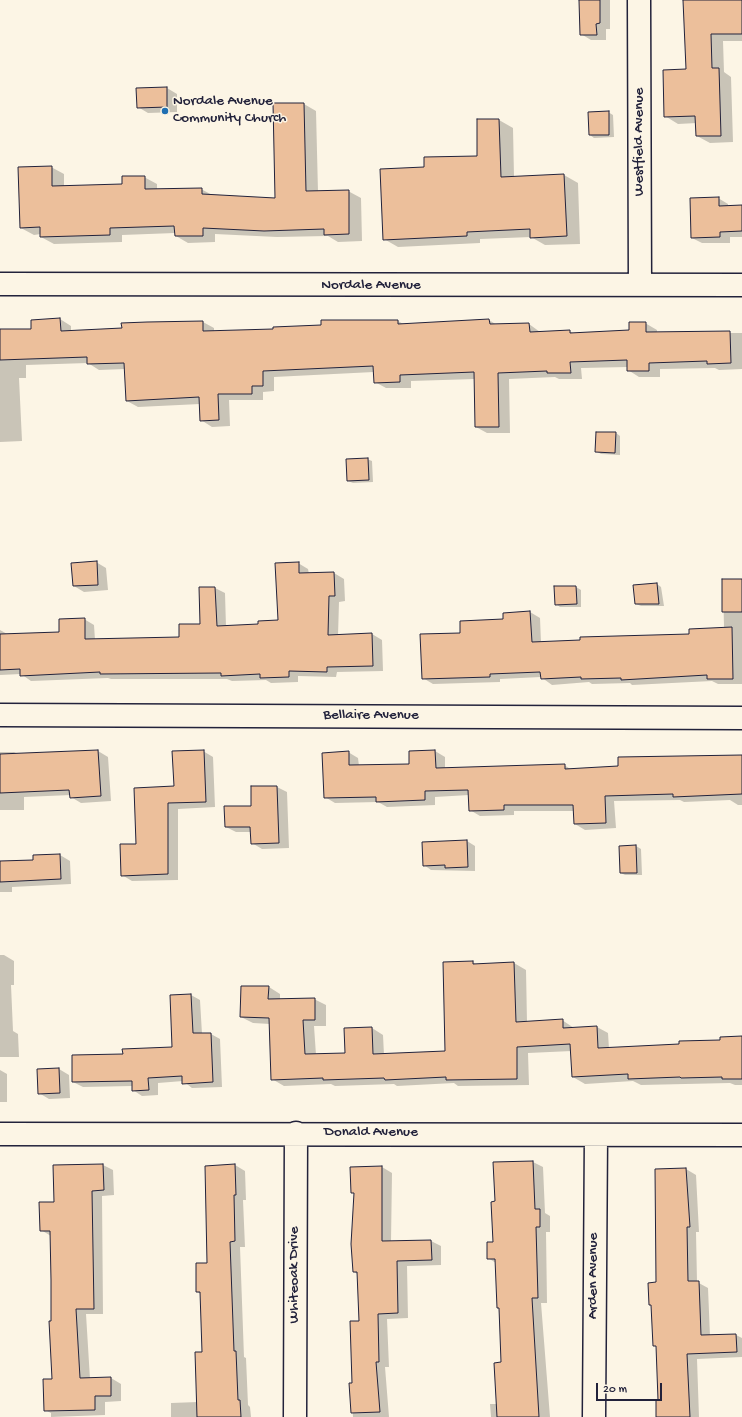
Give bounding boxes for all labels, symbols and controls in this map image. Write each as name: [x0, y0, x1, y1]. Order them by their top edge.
street label: Westfield Avenue: [631, 88, 649, 196]
place label: Nordale Avenue Community Church: [173, 93, 286, 128]
marker: Nordale Avenue Community Church: [160, 106, 170, 116]
street label: Nordale Avenue: [321, 277, 421, 295]
street label: Bellaire Avenue: [323, 707, 419, 725]
street label: Donald Avenue: [324, 1124, 418, 1142]
street label: Whiteoak Drive: [286, 1227, 304, 1323]
street label: Arden Avenue: [585, 1233, 603, 1319]
scale bar: [598, 1375, 664, 1401]
text: 20 m: [603, 1383, 627, 1397]

